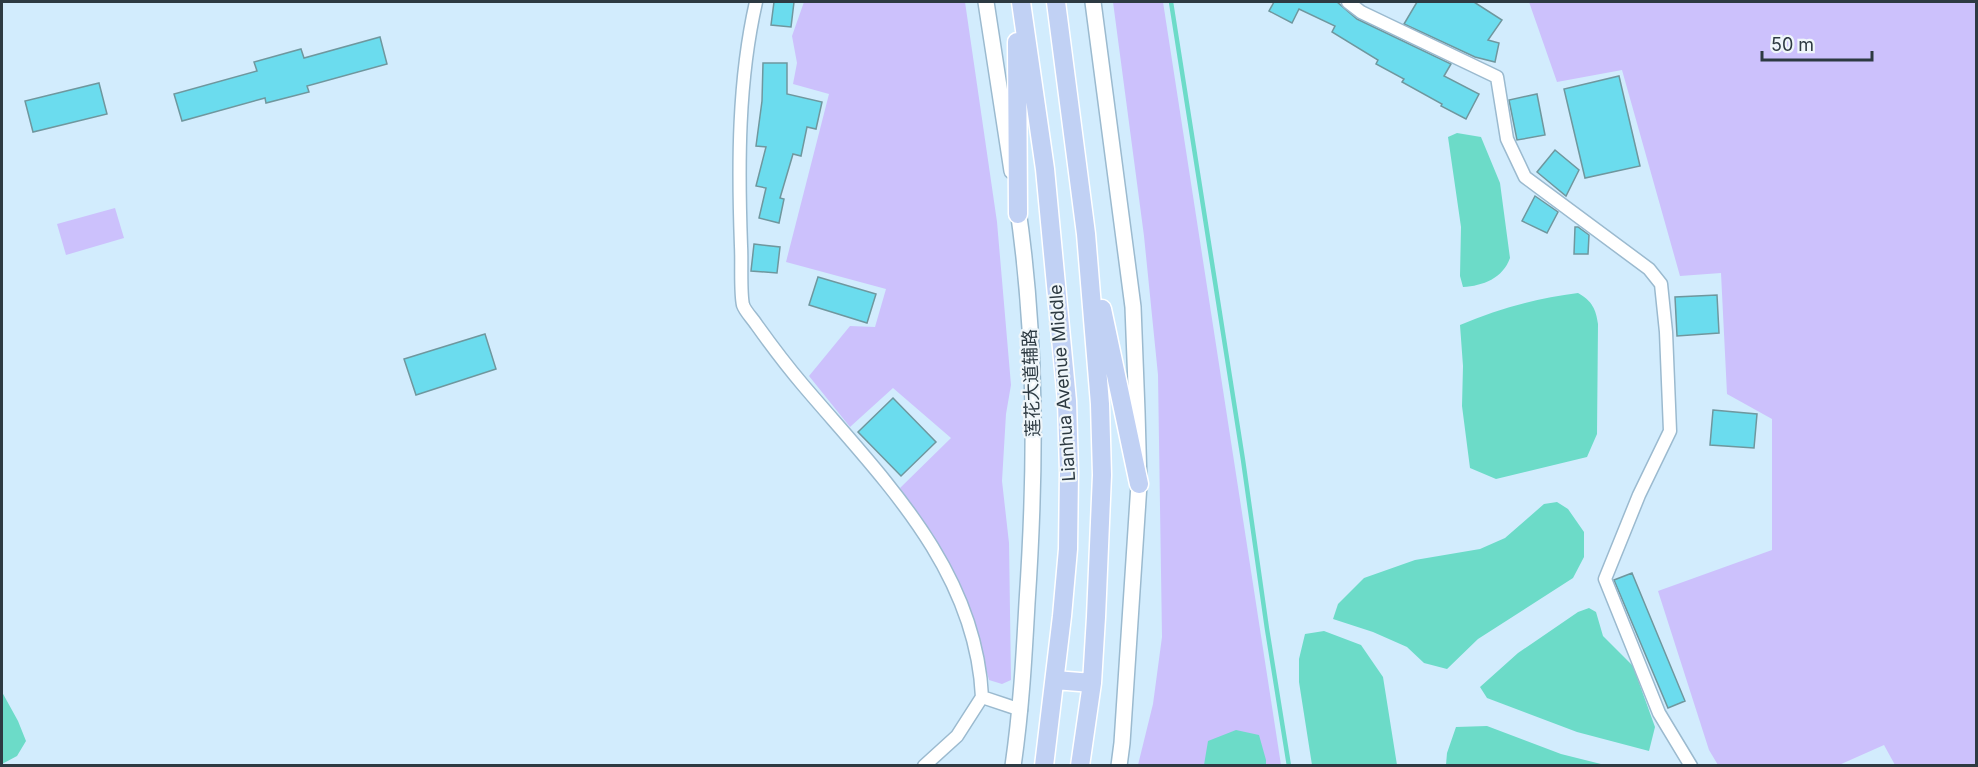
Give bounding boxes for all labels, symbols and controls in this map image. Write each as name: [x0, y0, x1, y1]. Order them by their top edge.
scale bar: [1762, 24, 1872, 62]
text: 50 m: [1771, 34, 1814, 55]
street label: Lianhua Avenue Middle: [1045, 284, 1079, 482]
street label: 莲花大道辅路: [1019, 329, 1043, 437]

